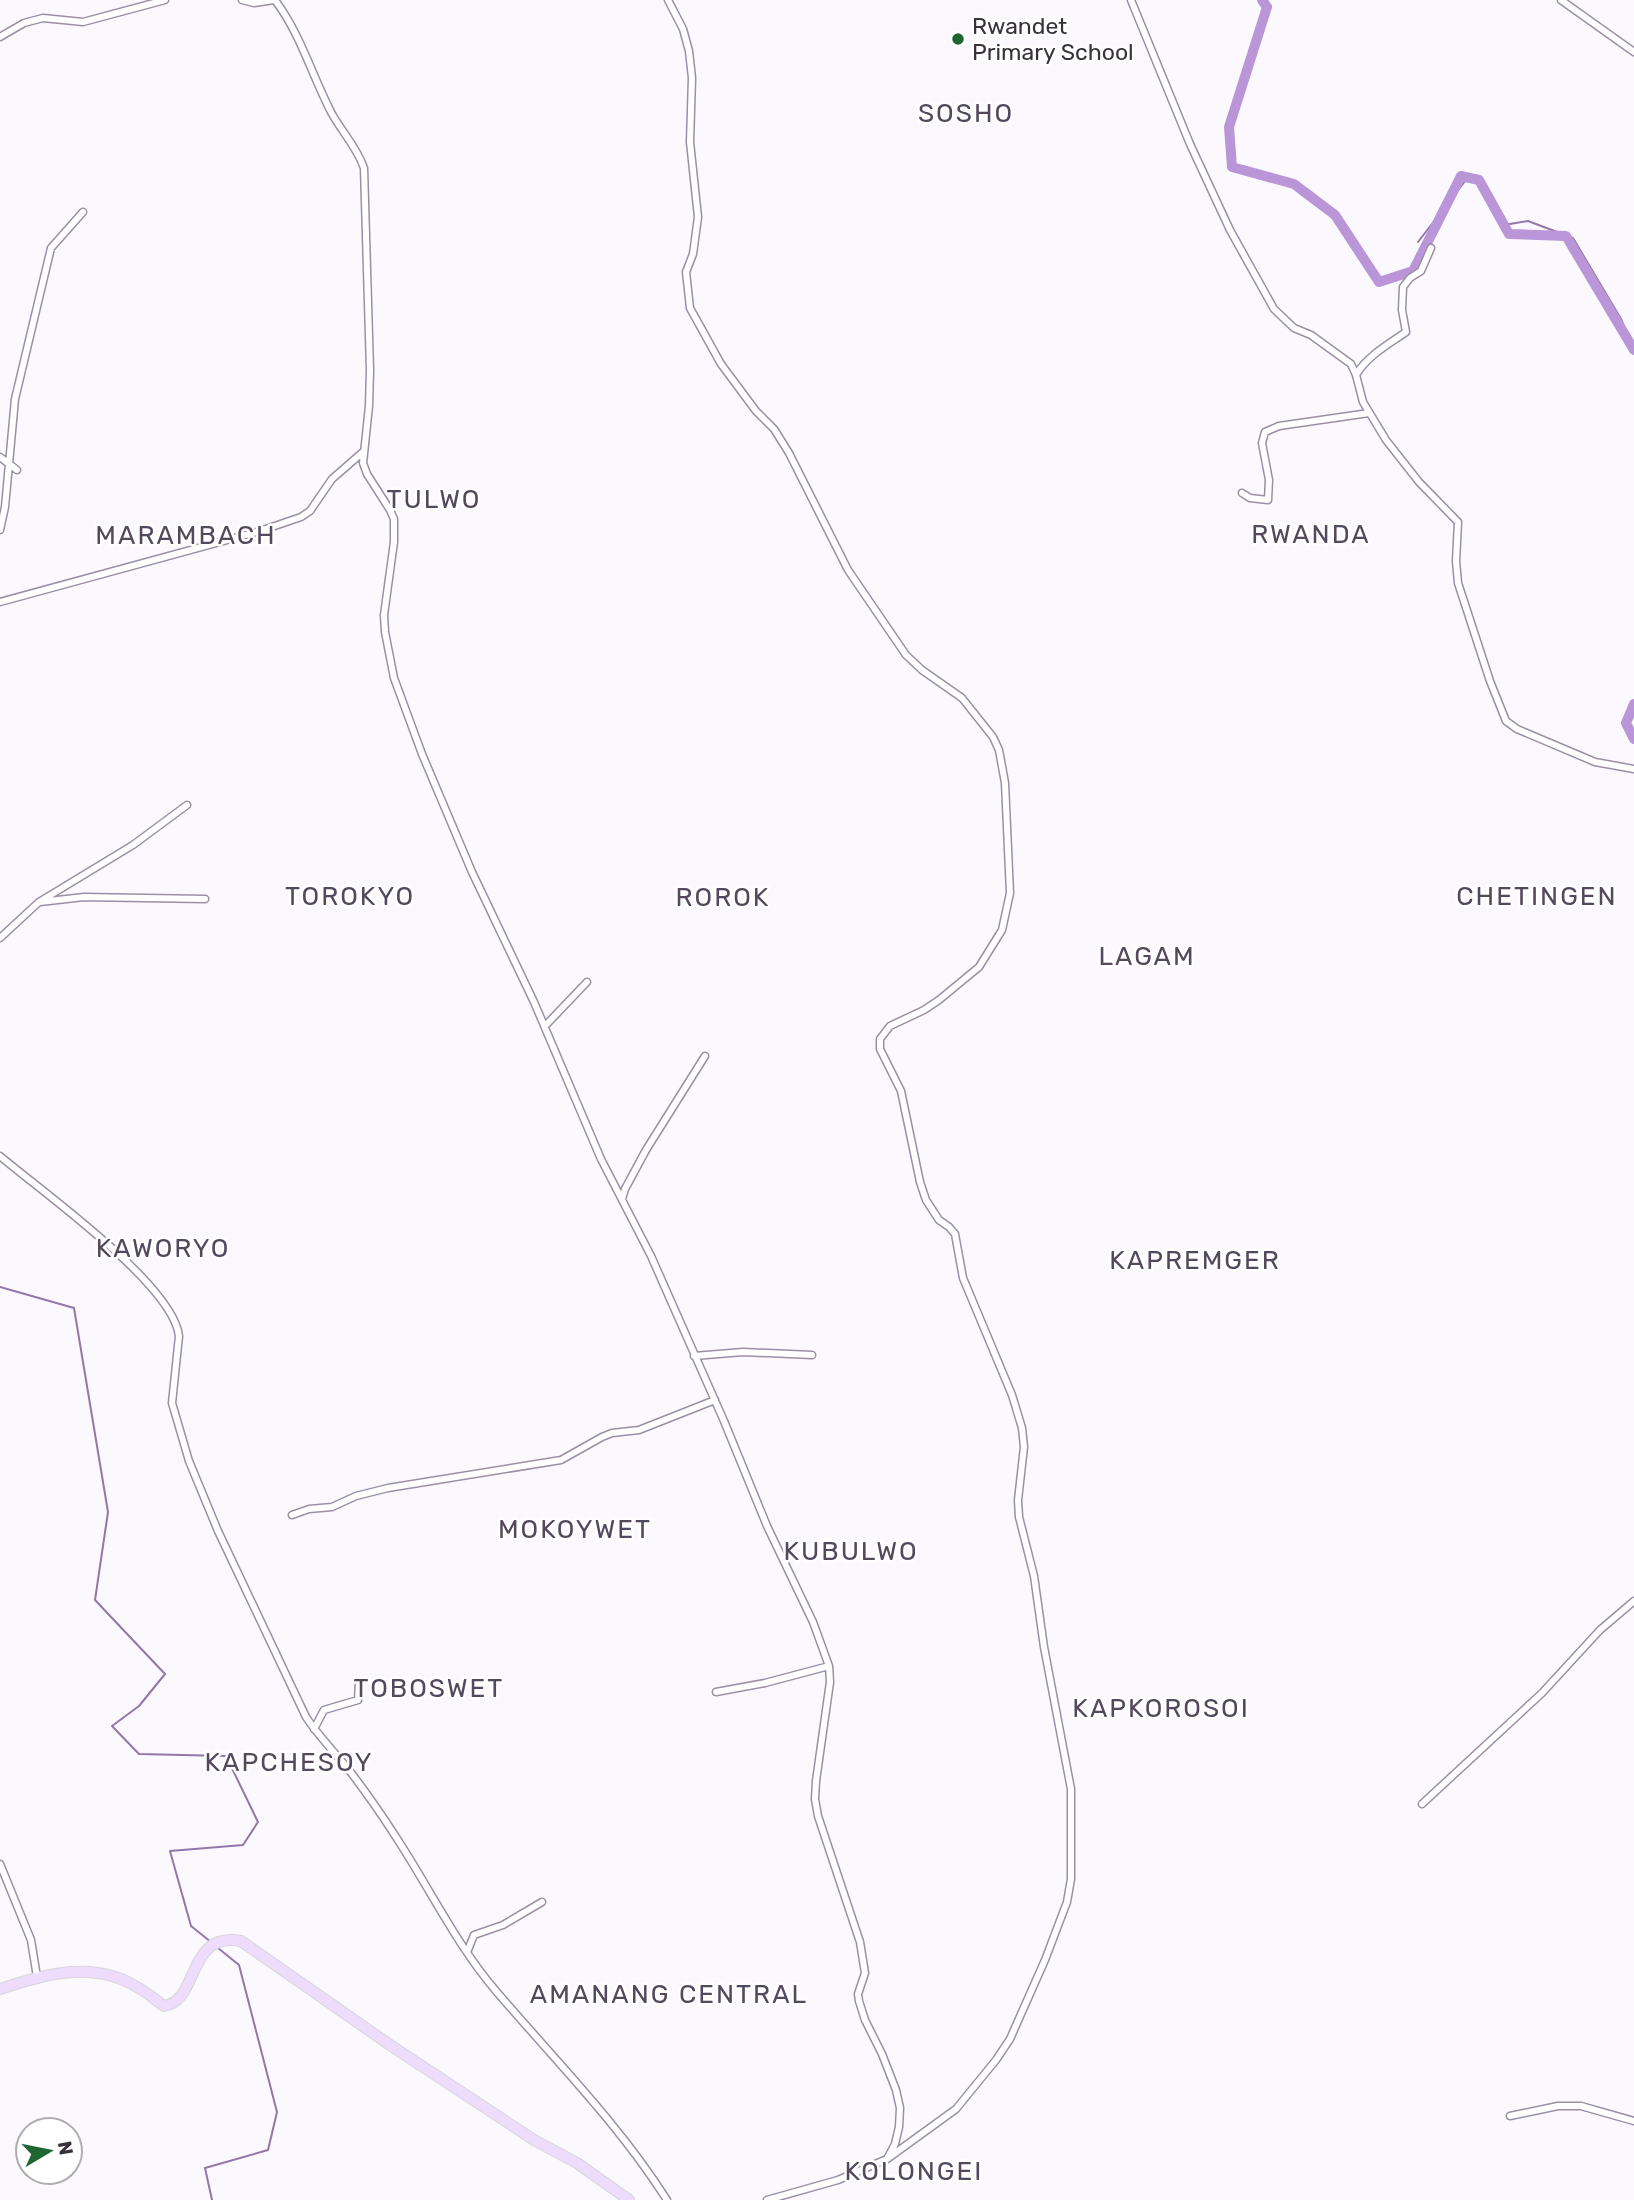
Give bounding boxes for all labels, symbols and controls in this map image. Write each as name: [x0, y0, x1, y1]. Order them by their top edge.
place label: Rwandet Primary School: [972, 12, 1134, 66]
marker: Rwandet Primary School: [950, 31, 966, 47]
district label: SOSHO: [918, 98, 1014, 129]
district label: TULWO: [387, 484, 481, 515]
district label: RWANDA: [1251, 519, 1371, 550]
district label: MARAMBACH: [95, 520, 277, 551]
district label: TOROKYO: [285, 881, 415, 912]
district label: CHETINGEN: [1456, 881, 1618, 912]
district label: ROROK: [676, 882, 770, 913]
district label: LAGAM: [1098, 941, 1196, 972]
district label: KAWORYO: [96, 1233, 230, 1264]
district label: KAPREMGER: [1109, 1245, 1281, 1276]
district label: MOKOYWET: [498, 1514, 652, 1545]
district label: KUBULWO: [783, 1536, 919, 1567]
district label: TOBOSWET: [354, 1673, 504, 1704]
district label: KAPKOROSOI: [1072, 1693, 1250, 1724]
district label: KAPCHESOY: [204, 1747, 374, 1778]
district label: AMANANG CENTRAL: [530, 1979, 808, 2010]
north arrow: [14, 2116, 84, 2186]
text: N: [53, 2139, 78, 2157]
district label: KOLONGEI: [845, 2156, 983, 2187]

